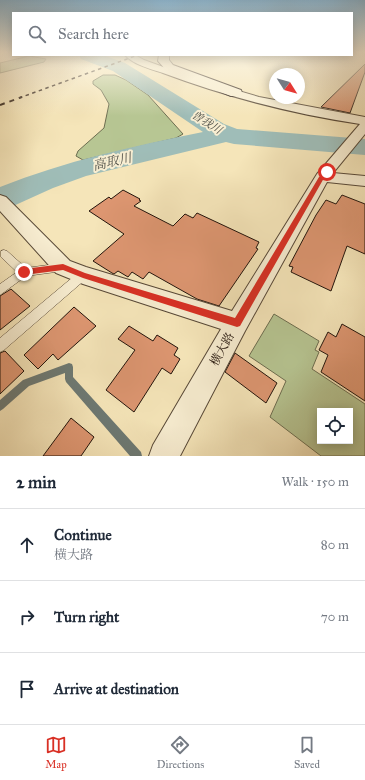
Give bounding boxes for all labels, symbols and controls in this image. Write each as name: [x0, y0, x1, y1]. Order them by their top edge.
search box: [12, 12, 353, 56]
icon: search: [26, 23, 48, 45]
text: Search here: [58, 25, 129, 43]
north arrow: [269, 68, 305, 104]
water label: 曽我川: [189, 108, 225, 137]
water label: 高取川: [91, 149, 135, 174]
route start: [318, 163, 336, 181]
route end: [15, 263, 33, 281]
street label: 横大路: [207, 330, 237, 368]
map controls: [317, 408, 353, 444]
button: locate: [317, 408, 353, 444]
text: 2 min: [16, 472, 56, 493]
text: Walk · 150 m: [281, 474, 349, 490]
text: Continue: [54, 526, 112, 544]
icon: ahead: [16, 534, 38, 556]
text: 80 m: [321, 537, 349, 553]
text: 横大路: [54, 547, 93, 563]
icon: right: [16, 606, 38, 628]
text: Turn right: [54, 608, 119, 626]
text: 70 m: [321, 609, 349, 625]
icon: arrive: [16, 678, 38, 700]
text: Arrive at destination: [54, 680, 179, 698]
tab: Map: [45, 734, 67, 771]
tab: Directions: [157, 734, 204, 771]
tab: Saved: [294, 734, 320, 771]

